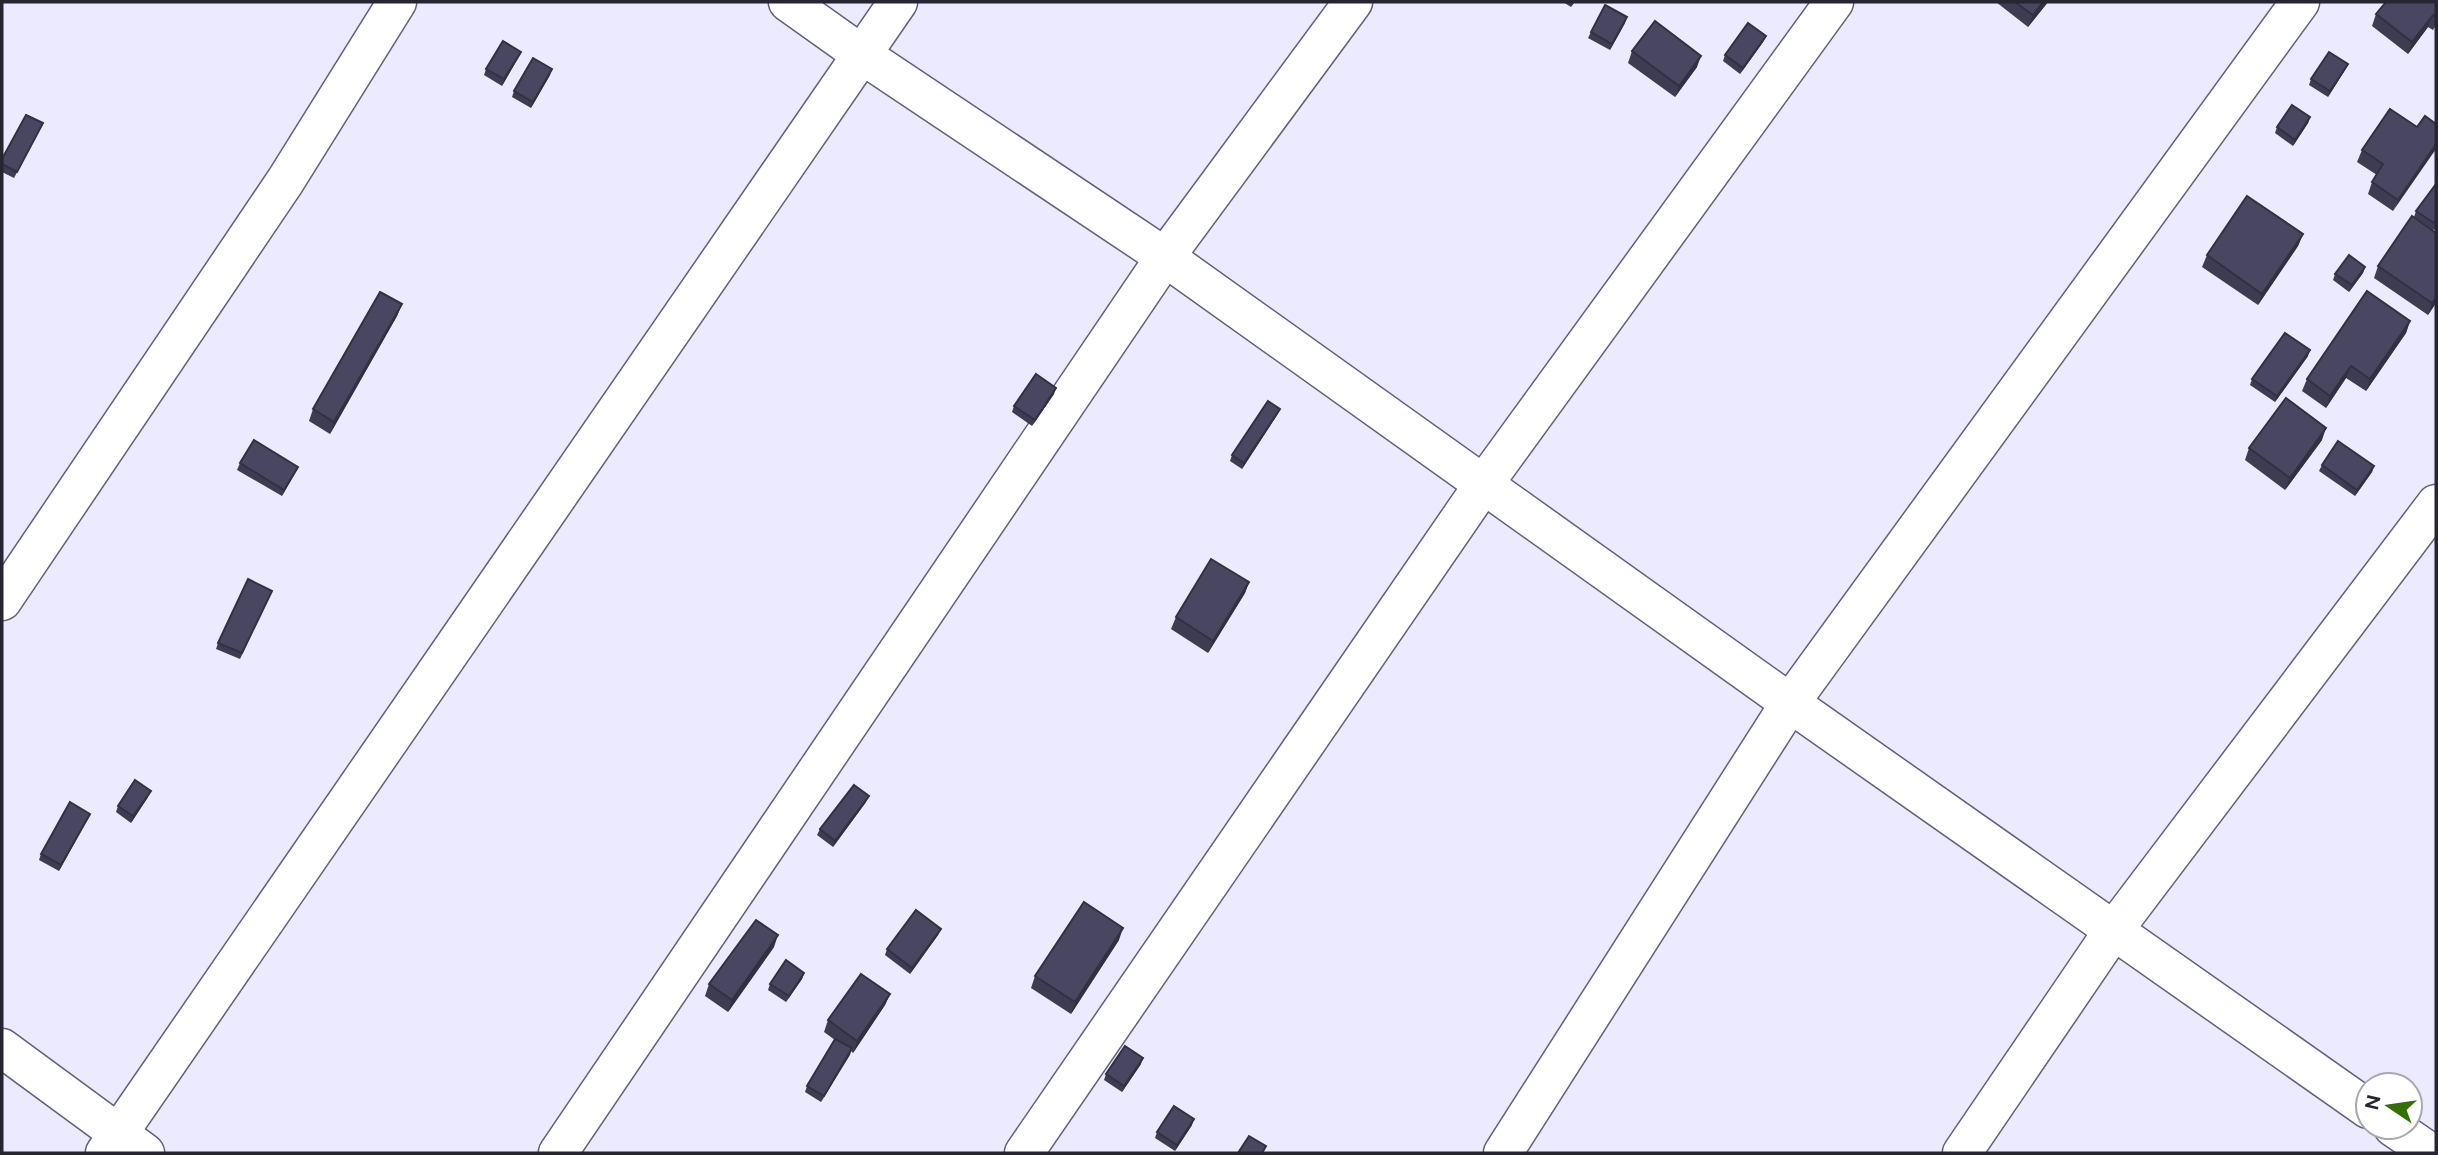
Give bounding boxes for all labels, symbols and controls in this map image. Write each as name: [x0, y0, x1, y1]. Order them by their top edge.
north arrow: [2354, 1071, 2424, 1141]
text: N: [2360, 1093, 2386, 1112]

